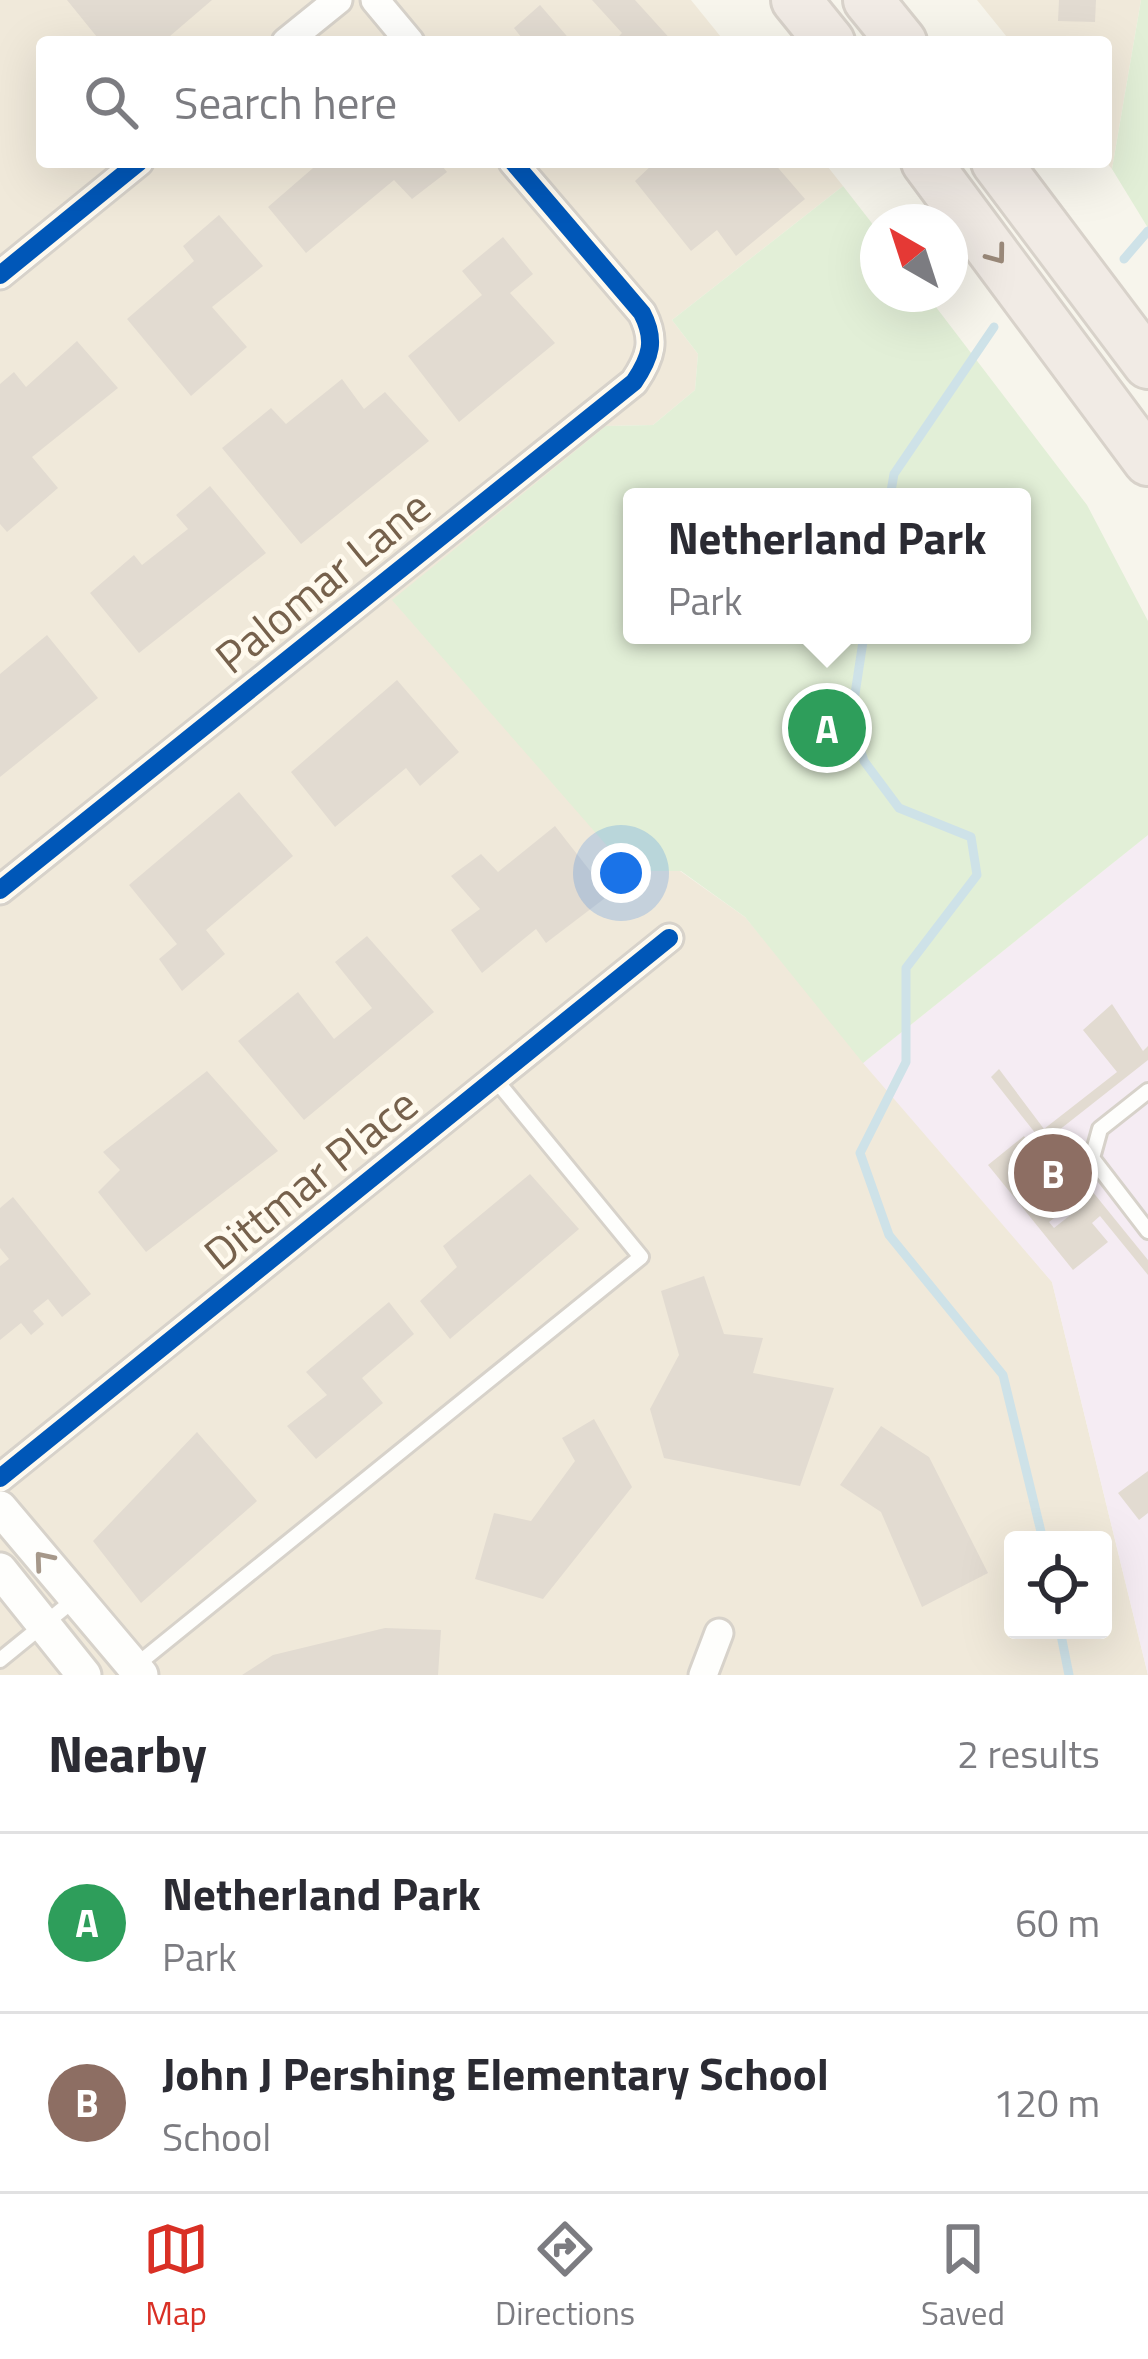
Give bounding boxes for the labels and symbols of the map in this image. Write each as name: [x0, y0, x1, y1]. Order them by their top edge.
north arrow: [860, 204, 968, 312]
one-way arrow: [983, 241, 1004, 263]
street label: Palomar Lane: [200, 473, 444, 689]
pin: A: [788, 683, 866, 773]
your location: [591, 843, 651, 903]
street label: Dittmar Place: [188, 1070, 432, 1286]
pin: B: [1014, 1128, 1092, 1218]
one-way arrow: [36, 1552, 57, 1574]

